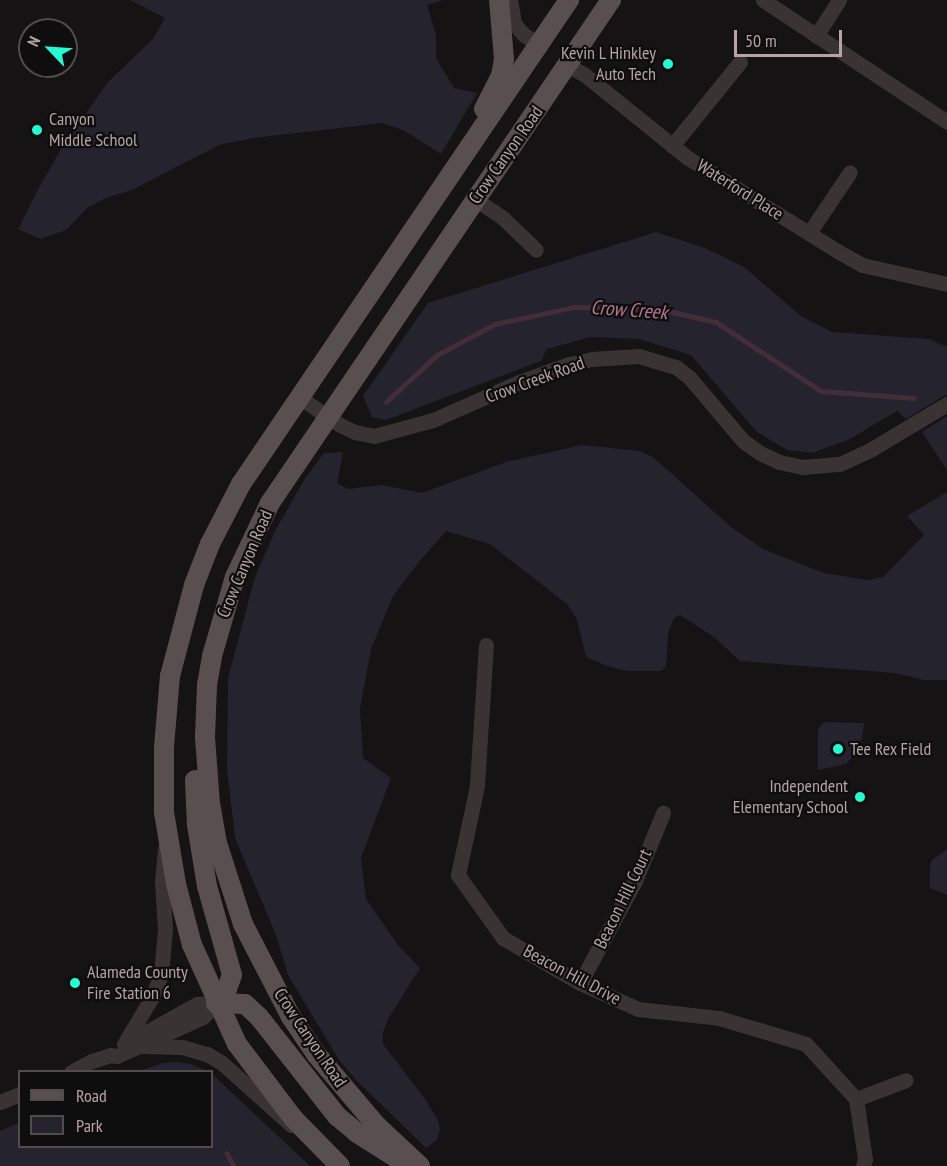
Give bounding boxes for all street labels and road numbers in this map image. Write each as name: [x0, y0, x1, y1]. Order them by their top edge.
street label: Crow Canyon Road: [464, 102, 548, 208]
street label: Waterford Place: [693, 155, 787, 225]
street label: Crow Creek Road: [482, 352, 588, 408]
street label: Crow Canyon Road: [213, 507, 277, 621]
street label: Beacon Hill Court: [590, 846, 656, 952]
street label: Beacon Hill Drive: [520, 940, 624, 1010]
street label: Crow Canyon Road: [269, 984, 351, 1092]

